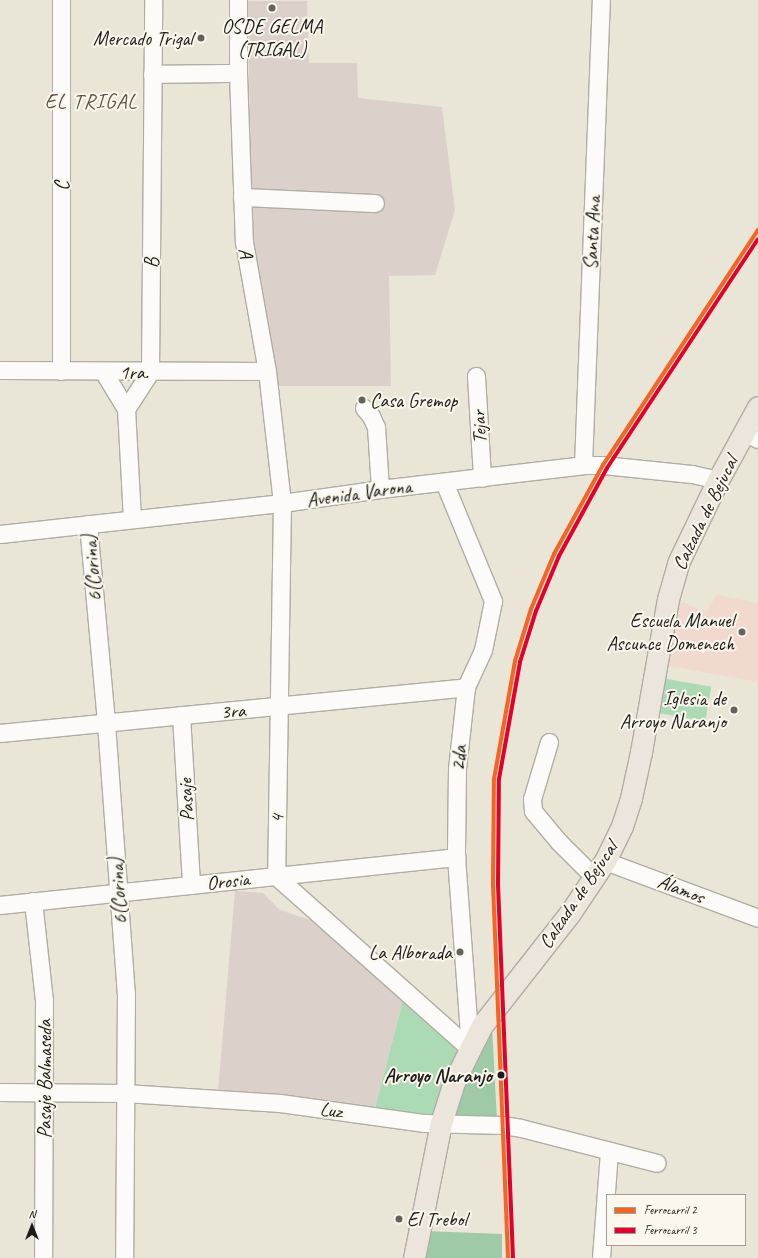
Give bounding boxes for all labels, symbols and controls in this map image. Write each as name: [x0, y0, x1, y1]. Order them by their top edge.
marker: OSDE GELMA (TRIGAL): [267, 3, 277, 13]
place label: OSDE GELMA (TRIGAL): [222, 14, 322, 61]
place label: Mercado Trigal: [93, 26, 193, 50]
marker: Mercado Trigal: [196, 33, 206, 43]
district label: EL TRIGAL: [45, 88, 137, 114]
street label: C: [49, 181, 73, 191]
street label: Santa Ana: [579, 195, 605, 271]
street label: A: [233, 246, 259, 260]
street label: B: [139, 258, 163, 268]
street label: 1ra.: [120, 360, 148, 384]
place label: Casa Gremop: [370, 388, 458, 412]
marker: Casa Gremop: [357, 395, 367, 405]
street label: Tejar: [466, 410, 492, 444]
street label: Calzada de Bejucal: [667, 452, 743, 574]
street label: Avenida Varona: [305, 474, 413, 512]
street label: 6(Corina): [77, 534, 107, 602]
place label: Escuela Manuel Ascunce Domenech: [607, 608, 734, 655]
marker: Escuela Manuel Ascunce Domenech: [737, 627, 747, 637]
place label: Iglesia de Arroyo Naranjo: [620, 686, 726, 733]
street label: 3ra: [220, 698, 246, 724]
marker: Iglesia de Arroyo Naranjo: [729, 705, 739, 715]
street label: 2da: [446, 744, 472, 772]
street label: Pasaje: [173, 778, 199, 822]
street label: 4: [265, 814, 289, 824]
street label: Calzada de Bejucal: [534, 837, 622, 953]
street label: 6(Corina): [104, 857, 132, 925]
street label: Orosia: [205, 867, 251, 895]
street label: Álamos: [654, 869, 708, 909]
place label: La Alborada: [369, 940, 452, 964]
marker: La Alborada: [455, 947, 465, 957]
street label: Pasaje Balmaseda: [32, 1019, 56, 1139]
place label: Arroyo Naranjo: [384, 1063, 492, 1087]
marker: Arroyo Naranjo: [495, 1069, 507, 1081]
street label: Luz: [318, 1097, 344, 1123]
legend: [606, 1194, 746, 1246]
text: Ferrocarril 2: [644, 1202, 697, 1218]
north arrow: [12, 1206, 52, 1246]
text: N: [29, 1207, 35, 1221]
place label: El Trebol: [407, 1207, 466, 1231]
marker: El Trebol: [394, 1214, 404, 1224]
text: Ferrocarril 3: [644, 1222, 697, 1238]

